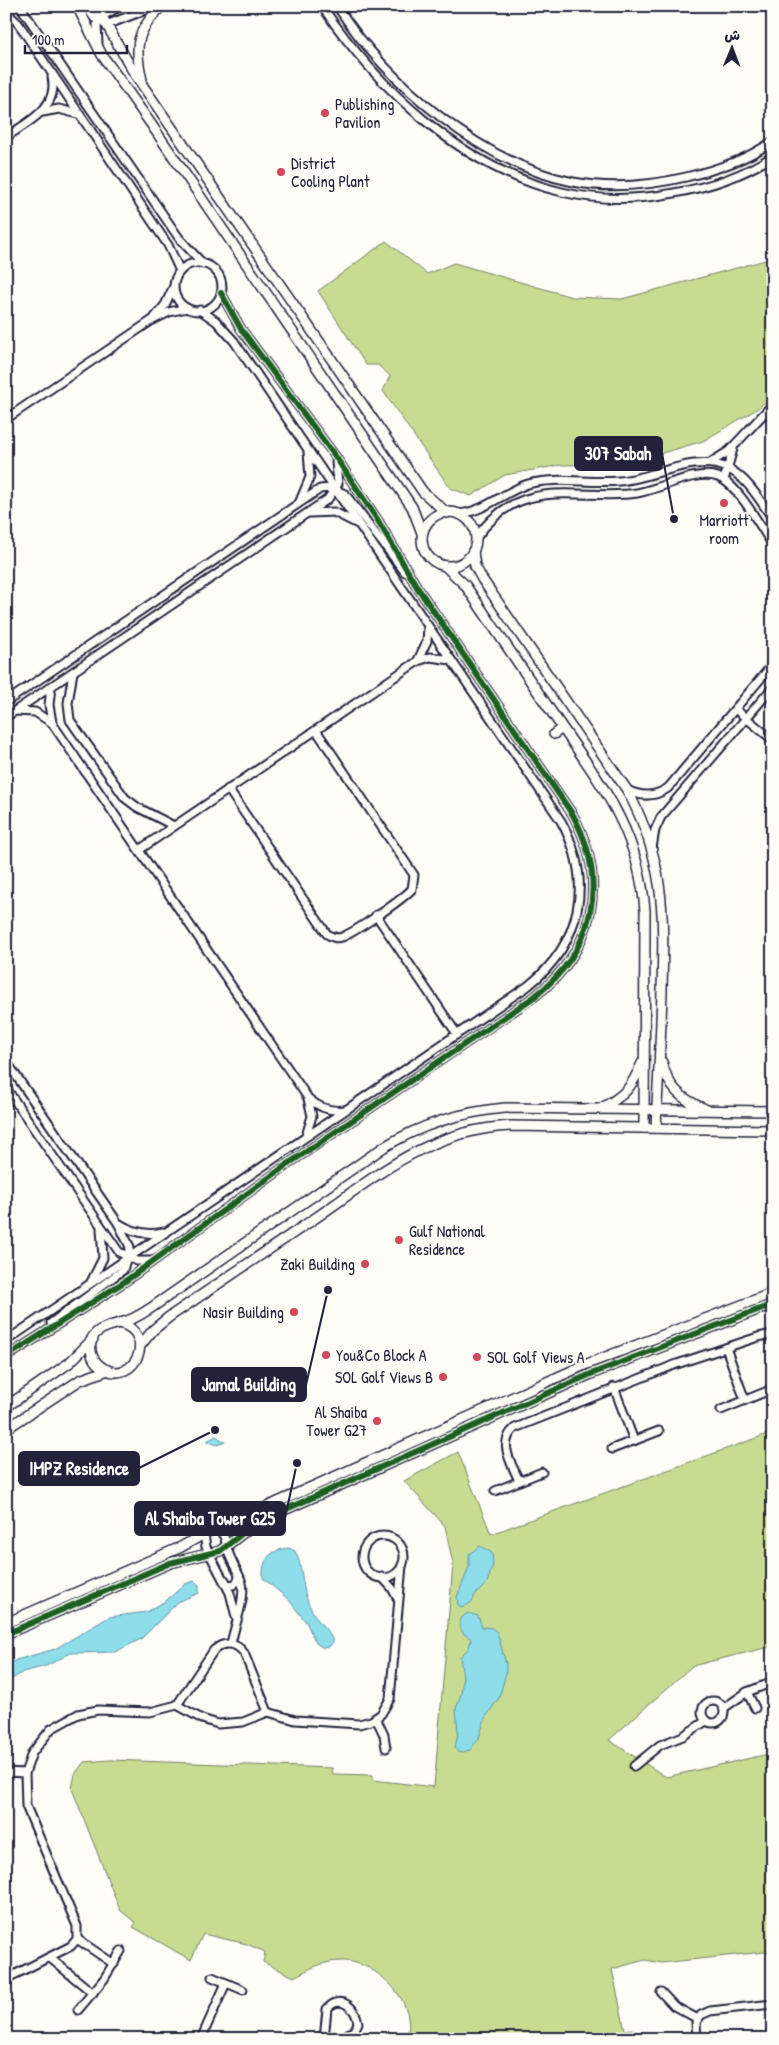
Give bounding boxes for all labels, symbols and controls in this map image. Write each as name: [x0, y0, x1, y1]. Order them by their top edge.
scale bar: [25, 22, 128, 54]
north arrow: [706, 22, 756, 72]
text: ش: [724, 25, 740, 44]
text: 100 m: [32, 29, 65, 50]
place label: Publishing Pavilion: [335, 93, 394, 133]
marker: Publishing Pavilion: [319, 107, 331, 119]
place label: District Cooling Plant: [291, 152, 370, 192]
marker: District Cooling Plant: [275, 166, 287, 178]
callout: 307 Sabah: [575, 437, 662, 470]
text: 307 Sabah: [585, 441, 652, 466]
marker: Marriott room: [718, 497, 730, 509]
place label: Marriott room: [699, 509, 749, 549]
place label: Gulf National Residence: [409, 1220, 486, 1260]
marker: Gulf National Residence: [393, 1234, 405, 1246]
place label: Zaki Building: [280, 1253, 355, 1275]
marker: Zaki Building: [359, 1258, 371, 1270]
place label: Nasir Building: [203, 1301, 284, 1323]
marker: Nasir Building: [288, 1306, 300, 1318]
place label: You&Co Block A: [336, 1344, 427, 1366]
place label: SOL Golf Views A: [487, 1346, 585, 1368]
marker: You&Co Block A: [320, 1349, 332, 1361]
marker: SOL Golf Views A: [471, 1351, 483, 1363]
place label: SOL Golf Views B: [335, 1366, 433, 1388]
callout: Jamal Building: [192, 1368, 306, 1401]
marker: SOL Golf Views B: [437, 1371, 449, 1383]
text: Jamal Building: [202, 1372, 296, 1398]
place label: Al Shaiba Tower G27: [306, 1401, 367, 1441]
marker: Al Shaiba Tower G27: [371, 1415, 383, 1427]
callout: IMPZ Residence: [19, 1452, 139, 1485]
text: IMPZ Residence: [29, 1456, 130, 1481]
callout: Al Shaiba Tower G25: [135, 1502, 285, 1535]
text: Al Shaiba Tower G25: [145, 1506, 275, 1531]

